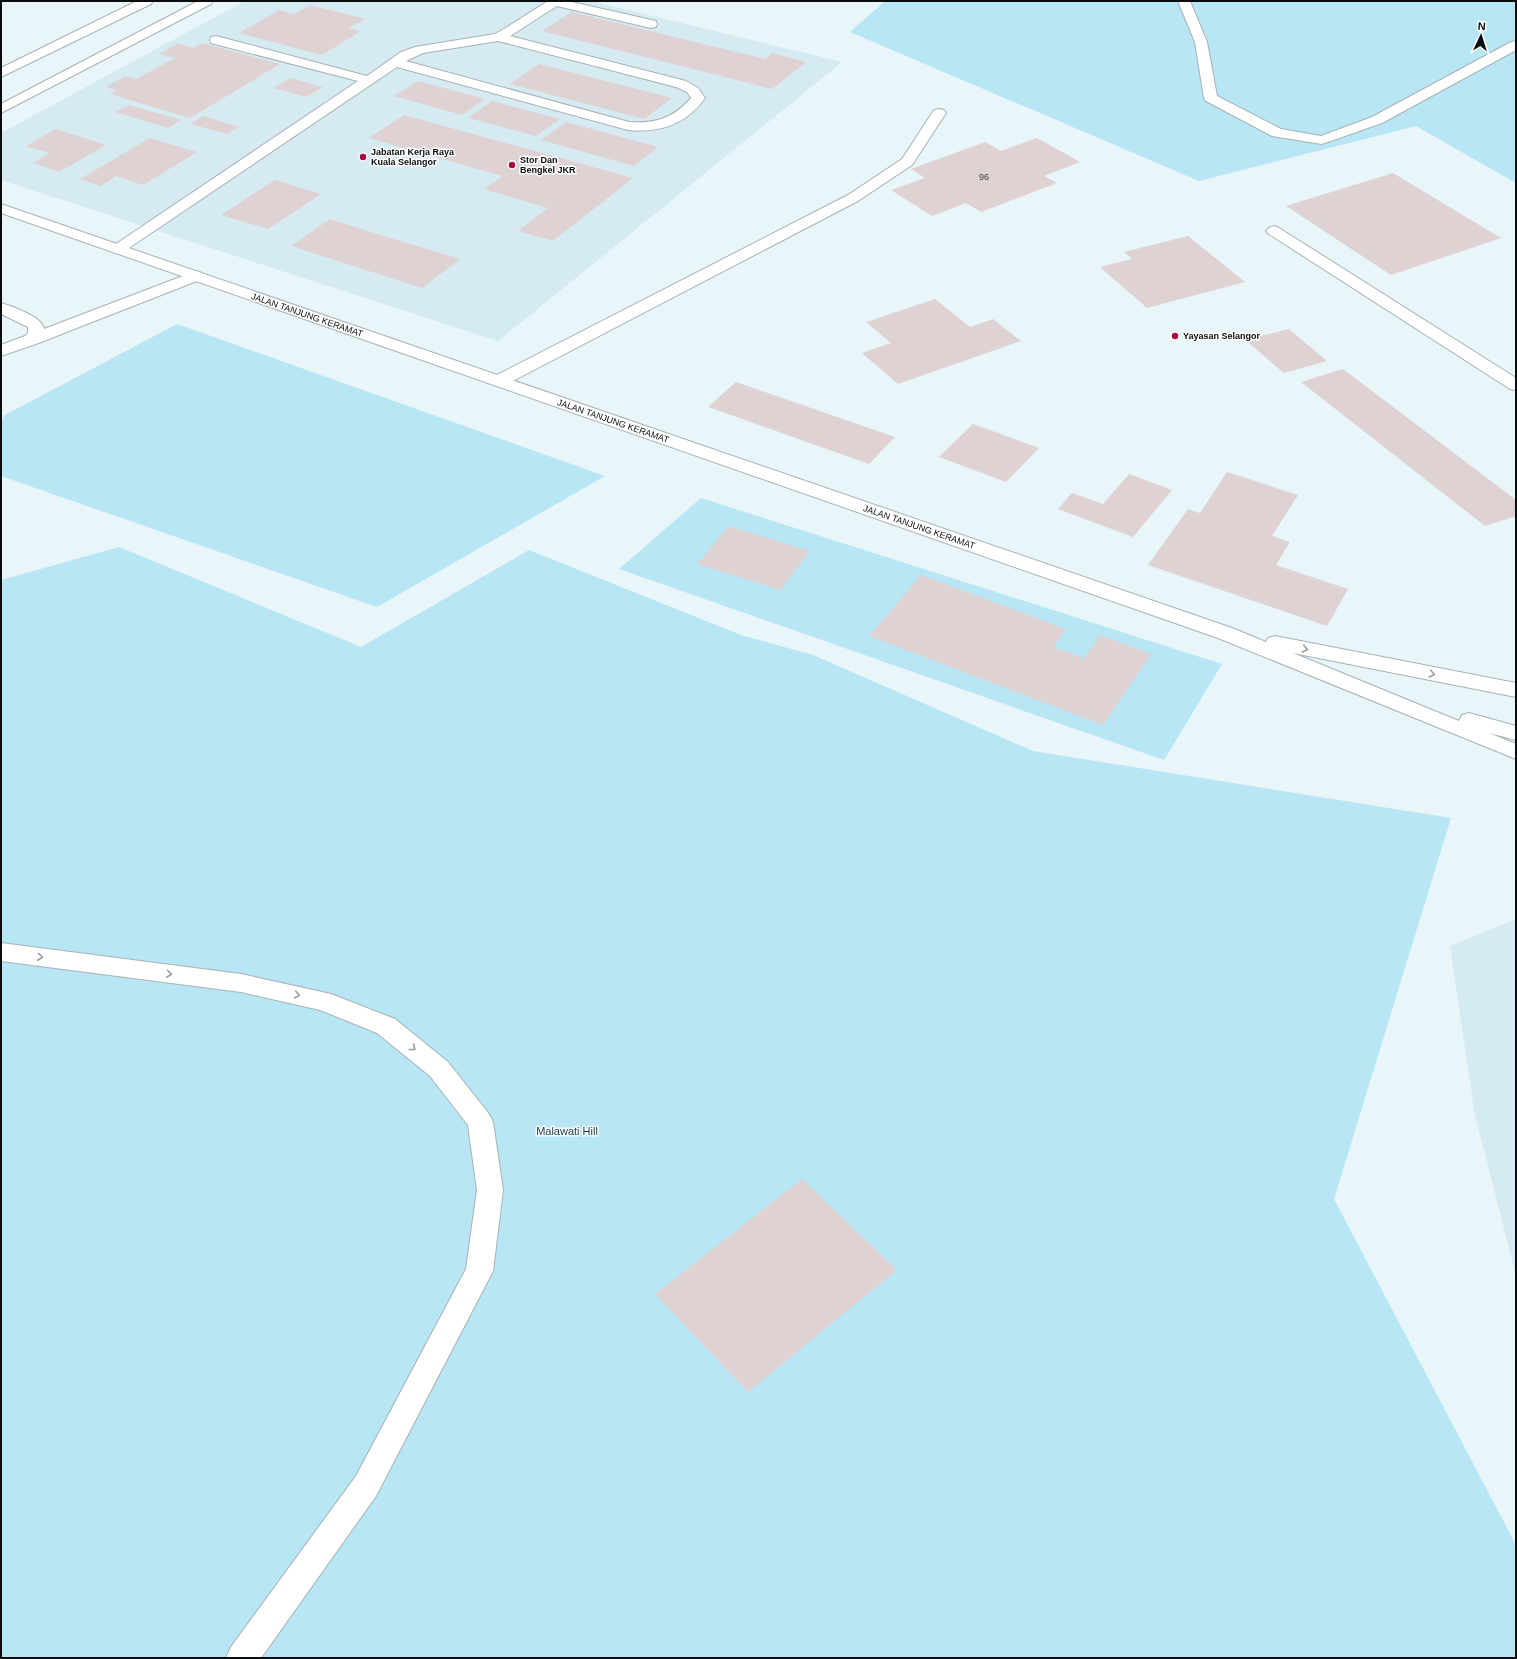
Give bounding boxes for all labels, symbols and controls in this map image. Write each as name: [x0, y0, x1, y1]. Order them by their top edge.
north arrow: [1461, 16, 1501, 56]
text: N: [1477, 20, 1486, 32]
place label: Jabatan Kerja Raya Kuala Selangor: [371, 147, 455, 167]
marker: Jabatan Kerja Raya Kuala Selangor: [358, 152, 368, 162]
place label: Stor Dan Bengkel JKR: [520, 155, 576, 175]
marker: Stor Dan Bengkel JKR: [507, 160, 517, 170]
house number: 96: [979, 172, 989, 182]
street label: JALAN TANJUNG KERAMAT: [250, 291, 365, 339]
marker: Yayasan Selangor: [1170, 331, 1180, 341]
place label: Yayasan Selangor: [1183, 331, 1261, 341]
street label: JALAN TANJUNG KERAMAT: [556, 397, 671, 445]
street label: JALAN TANJUNG KERAMAT: [862, 503, 977, 551]
one-way arrow: [1301, 644, 1308, 653]
one-way arrow: [1429, 670, 1435, 678]
one-way arrow: [37, 952, 43, 961]
one-way arrow: [166, 969, 172, 978]
one-way arrow: [294, 991, 300, 999]
one-way arrow: [409, 1044, 416, 1051]
park label: Malawati Hill: [536, 1125, 598, 1137]

